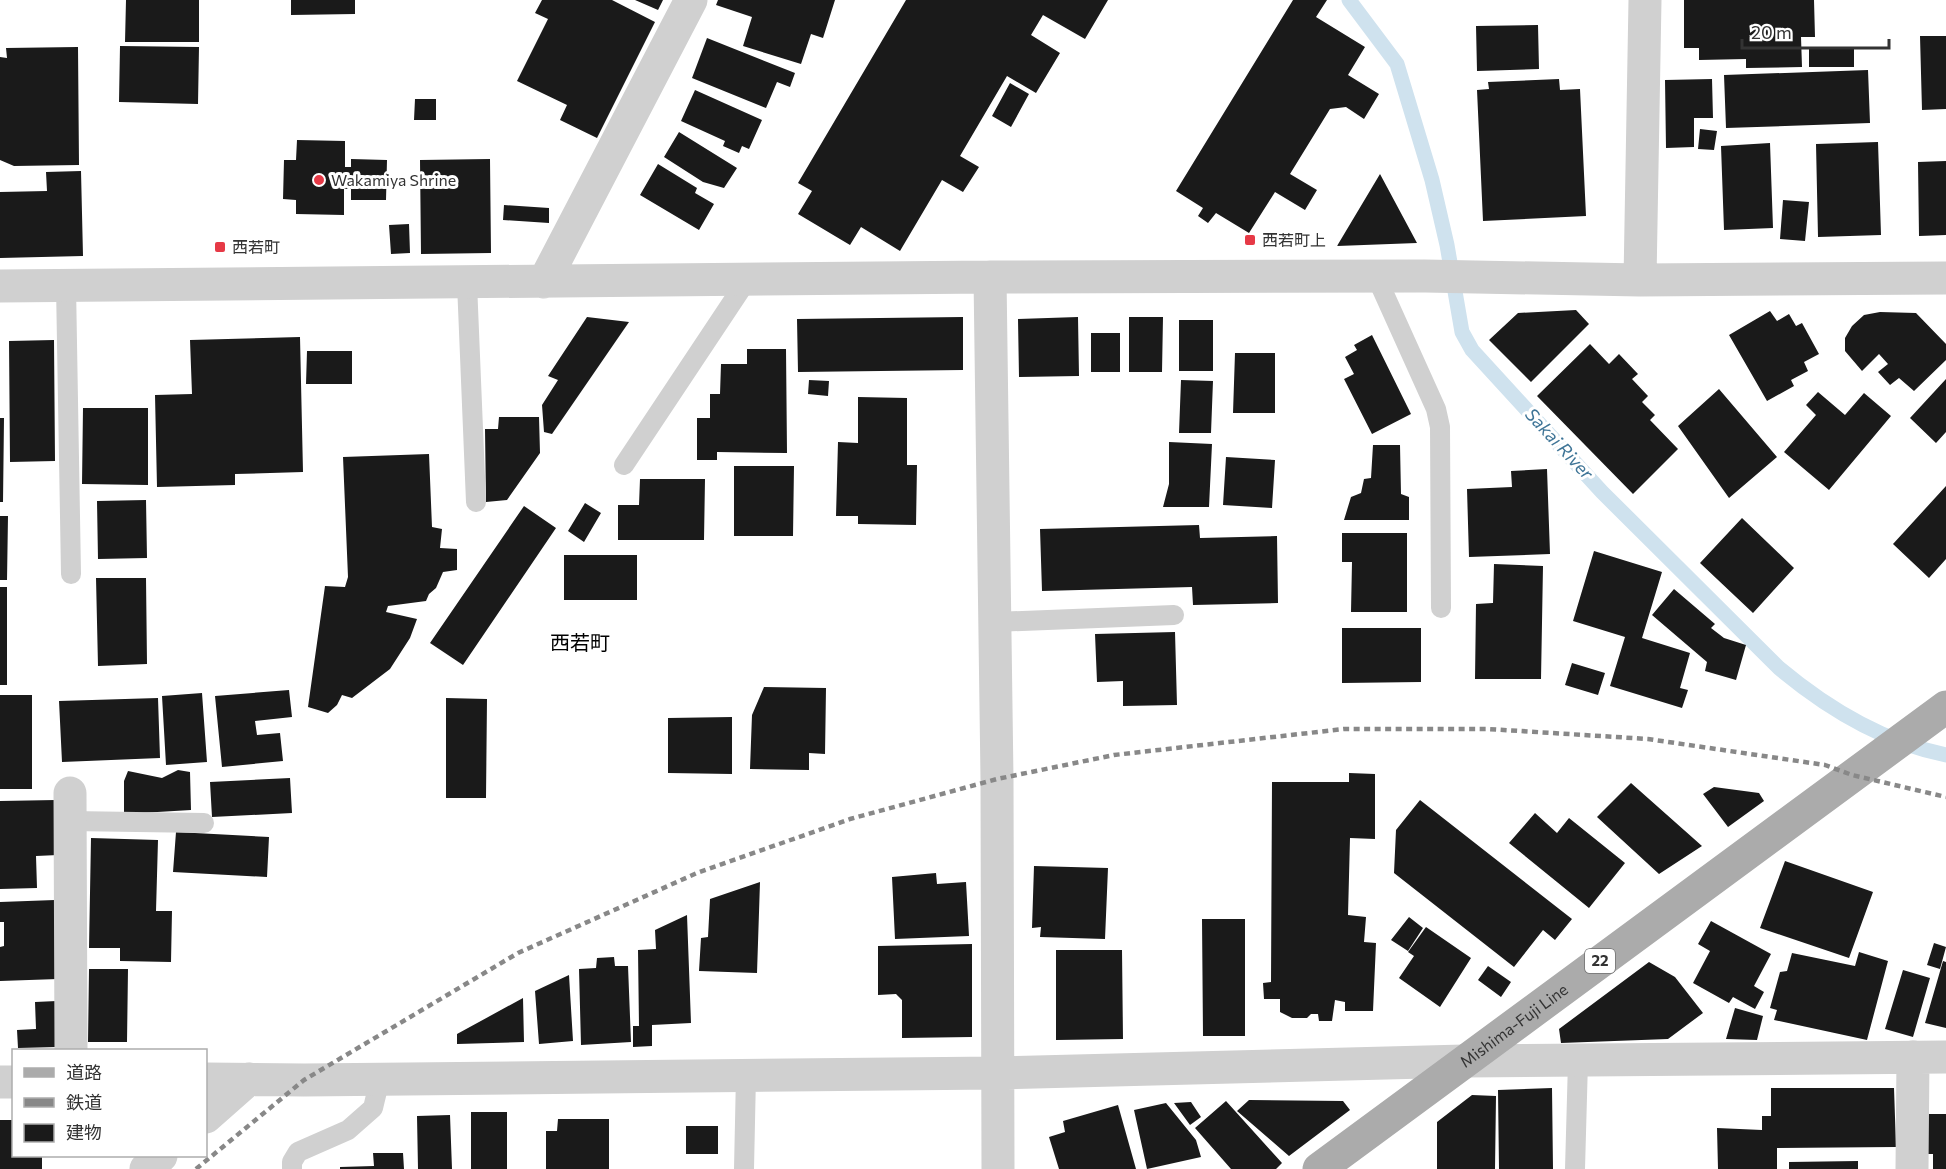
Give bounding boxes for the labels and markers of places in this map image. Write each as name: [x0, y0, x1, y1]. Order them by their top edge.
place label: Wakamiya Shrine: [331, 170, 456, 189]
marker: Wakamiya Shrine: [312, 173, 326, 187]
place label: 西若町上: [1262, 230, 1326, 249]
marker: 西若町上: [1243, 233, 1257, 247]
place label: 西若町: [232, 237, 280, 256]
marker: 西若町: [213, 240, 227, 254]

